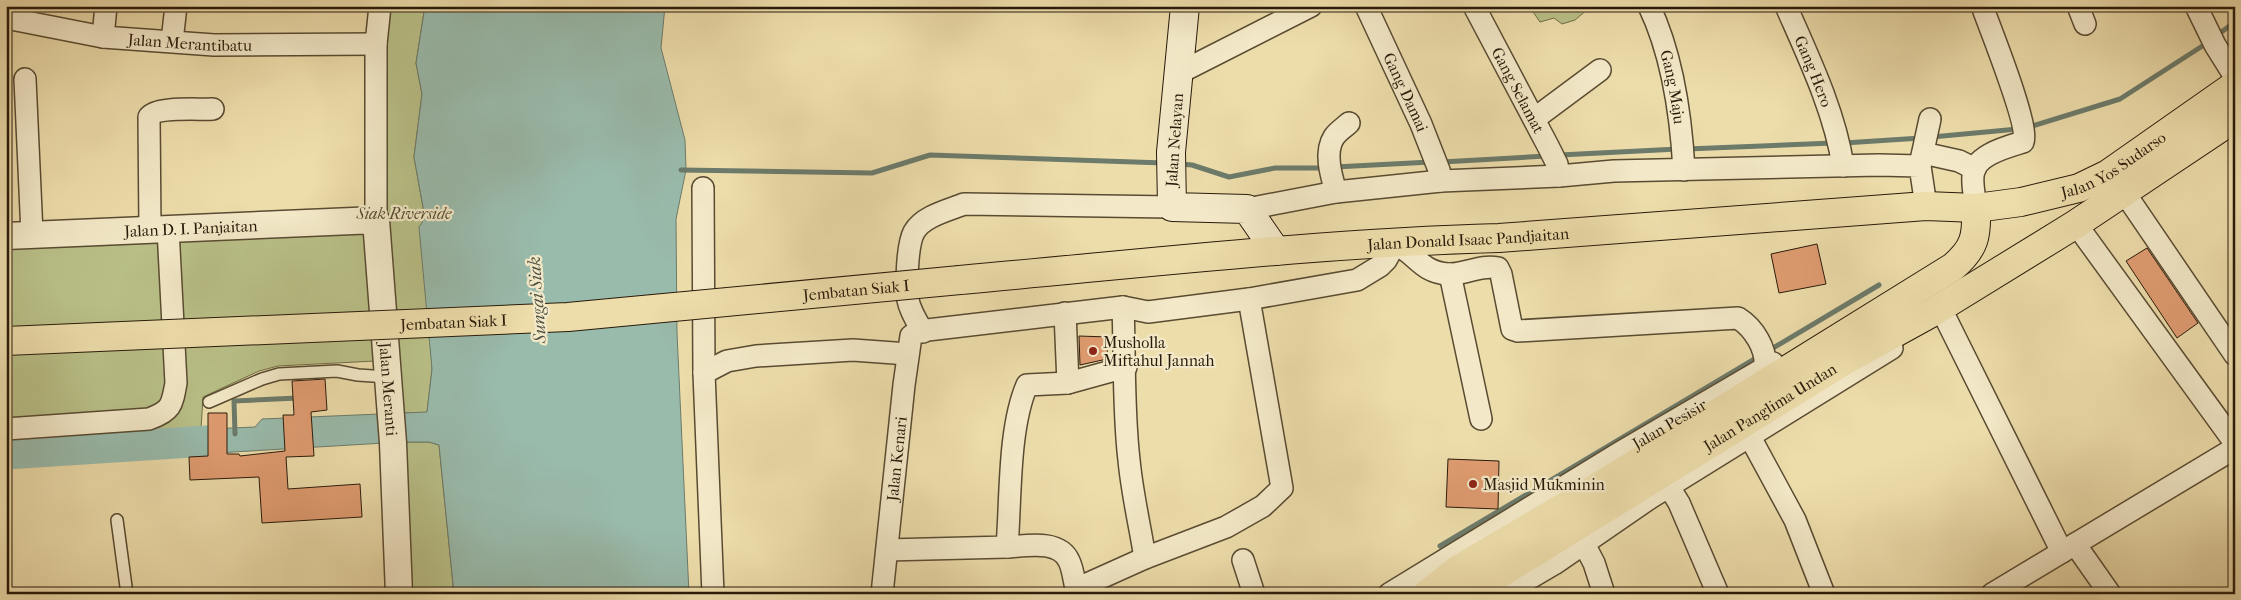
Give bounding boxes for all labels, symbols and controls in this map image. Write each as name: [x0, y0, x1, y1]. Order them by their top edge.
street label: Jalan Merantibatu: [125, 30, 252, 55]
street label: Gang Hero: [1790, 33, 1836, 110]
street label: Gang Selamat: [1487, 44, 1549, 137]
street label: Gang Maju: [1656, 48, 1689, 125]
street label: Gang Damai: [1379, 50, 1432, 135]
street label: Jalan Nelayan: [1162, 92, 1187, 190]
street label: Jalan Yos Sudarso: [2057, 128, 2170, 203]
park label: Siak Riverside: [356, 204, 452, 223]
street label: Jalan D. I. Panjaitan: [122, 216, 259, 241]
street label: Jalan Donald Isaac Pandjaitan: [1365, 224, 1570, 254]
water label: Sungai Siak: [524, 256, 551, 345]
street label: Jembatan Siak I: [800, 276, 910, 305]
street label: Jembatan Siak I: [398, 311, 507, 334]
place label: Musholla Miftahul Jannah: [1103, 333, 1214, 370]
street label: Jalan Meranti: [375, 340, 401, 437]
marker: Musholla Miftahul Jannah: [1087, 345, 1099, 357]
street label: Jalan Panglima Undan: [1698, 359, 1841, 457]
street label: Jalan Pesisir: [1627, 395, 1710, 454]
street label: Jalan Kenari: [883, 415, 911, 504]
place label: Masjid Mukminin: [1483, 475, 1606, 494]
marker: Masjid Mukminin: [1467, 478, 1479, 490]

